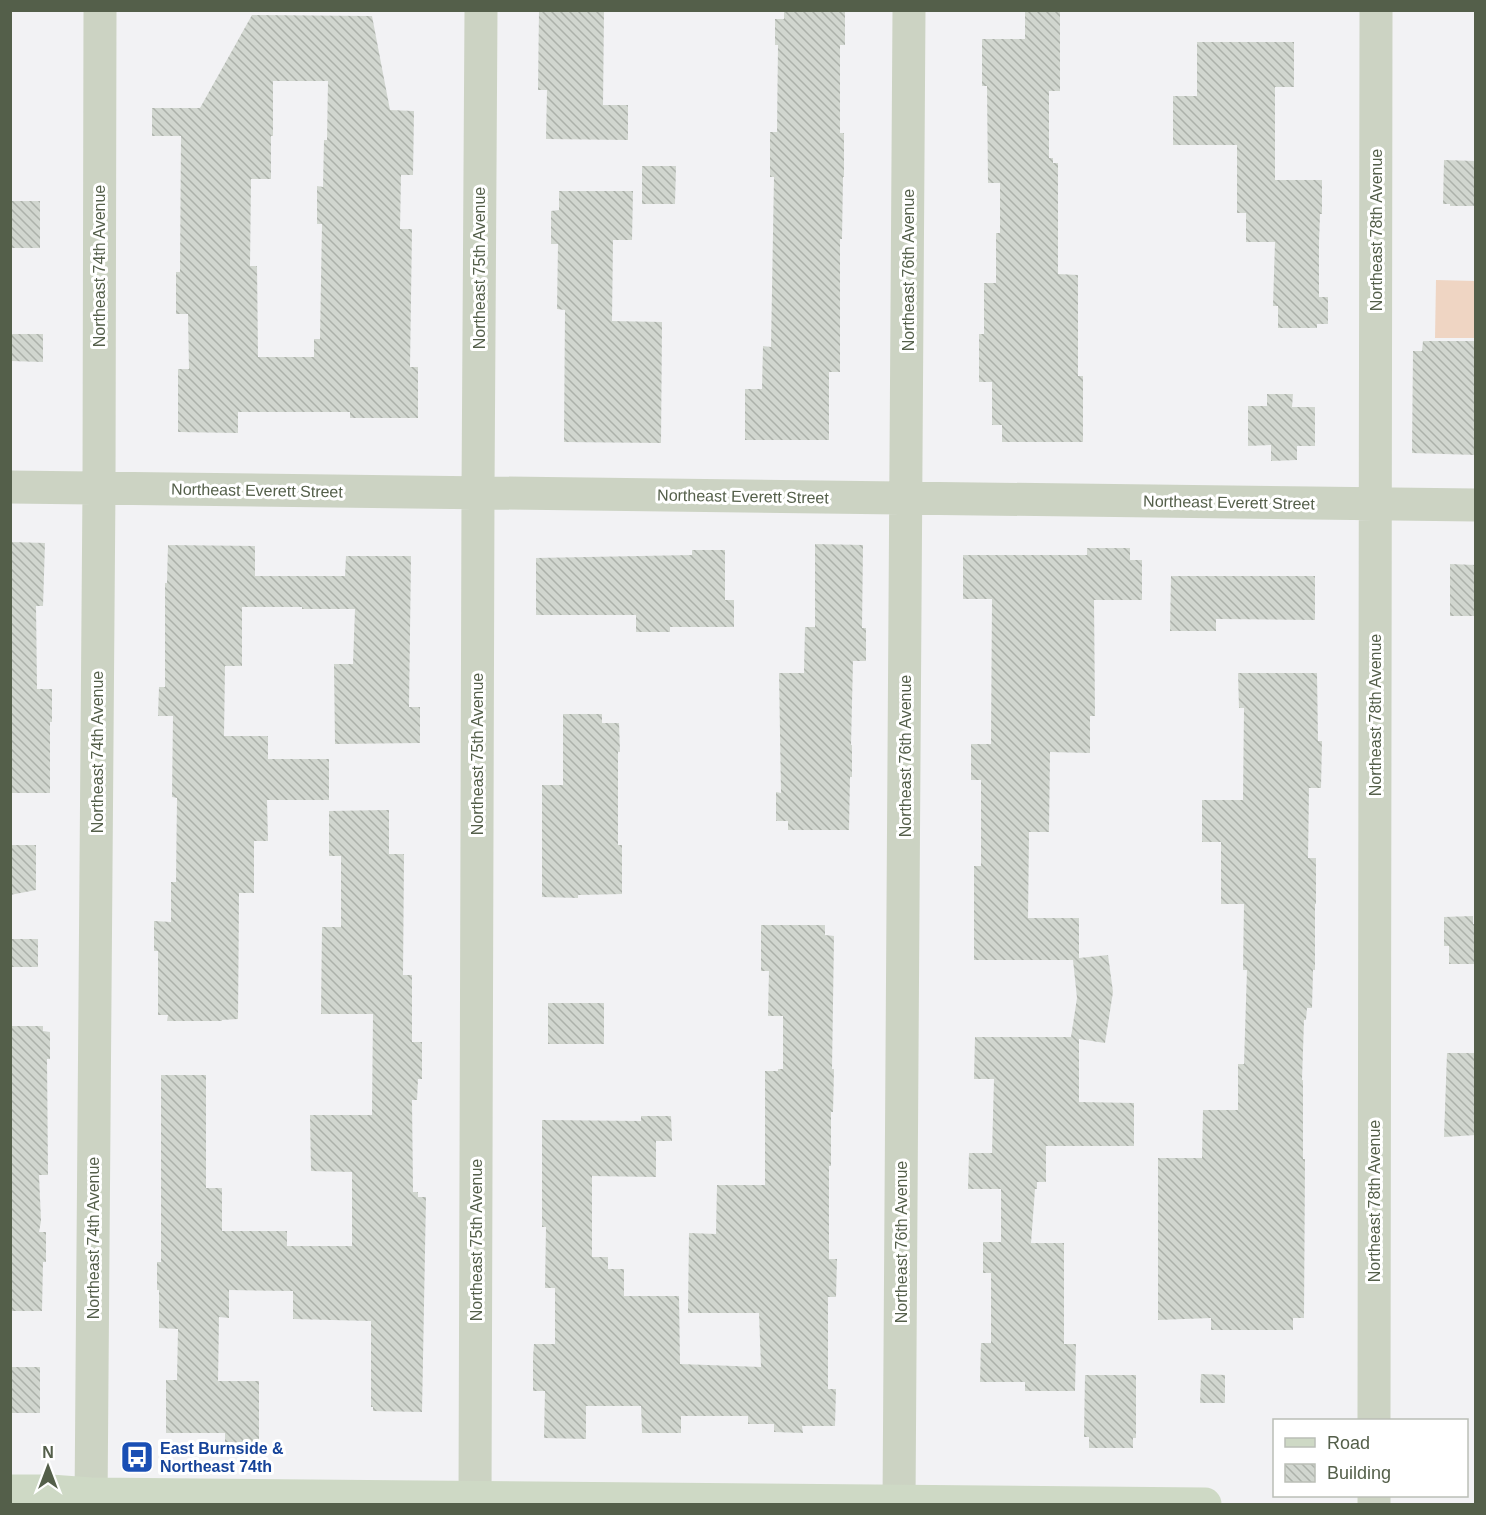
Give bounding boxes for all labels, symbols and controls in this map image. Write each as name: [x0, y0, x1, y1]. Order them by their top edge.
street label: Northeast 78th Avenue: [1368, 149, 1385, 311]
street label: Northeast 74th Avenue: [91, 185, 108, 347]
street label: Northeast 75th Avenue: [471, 187, 488, 349]
street label: Northeast 76th Avenue: [900, 189, 917, 351]
street label: Northeast Everett Street: [171, 481, 343, 501]
street label: Northeast Everett Street: [657, 487, 829, 507]
street label: Northeast Everett Street: [1143, 493, 1315, 513]
street label: Northeast 78th Avenue: [1367, 634, 1384, 796]
street label: Northeast 74th Avenue: [89, 671, 106, 833]
street label: Northeast 75th Avenue: [469, 673, 486, 835]
street label: Northeast 76th Avenue: [897, 675, 914, 837]
street label: Northeast 78th Avenue: [1366, 1120, 1383, 1282]
street label: Northeast 74th Avenue: [85, 1157, 102, 1319]
street label: Northeast 75th Avenue: [468, 1159, 485, 1321]
street label: Northeast 76th Avenue: [893, 1161, 910, 1323]
legend: [1273, 1419, 1468, 1497]
text: Road: [1327, 1433, 1370, 1453]
north arrow: [18, 1437, 78, 1497]
bus stop icon: East Burnside & Northeast 74th: [119, 1439, 155, 1475]
place label: East Burnside & Northeast 74th: [160, 1440, 284, 1475]
text: N: [42, 1444, 54, 1461]
text: Building: [1327, 1463, 1391, 1483]

